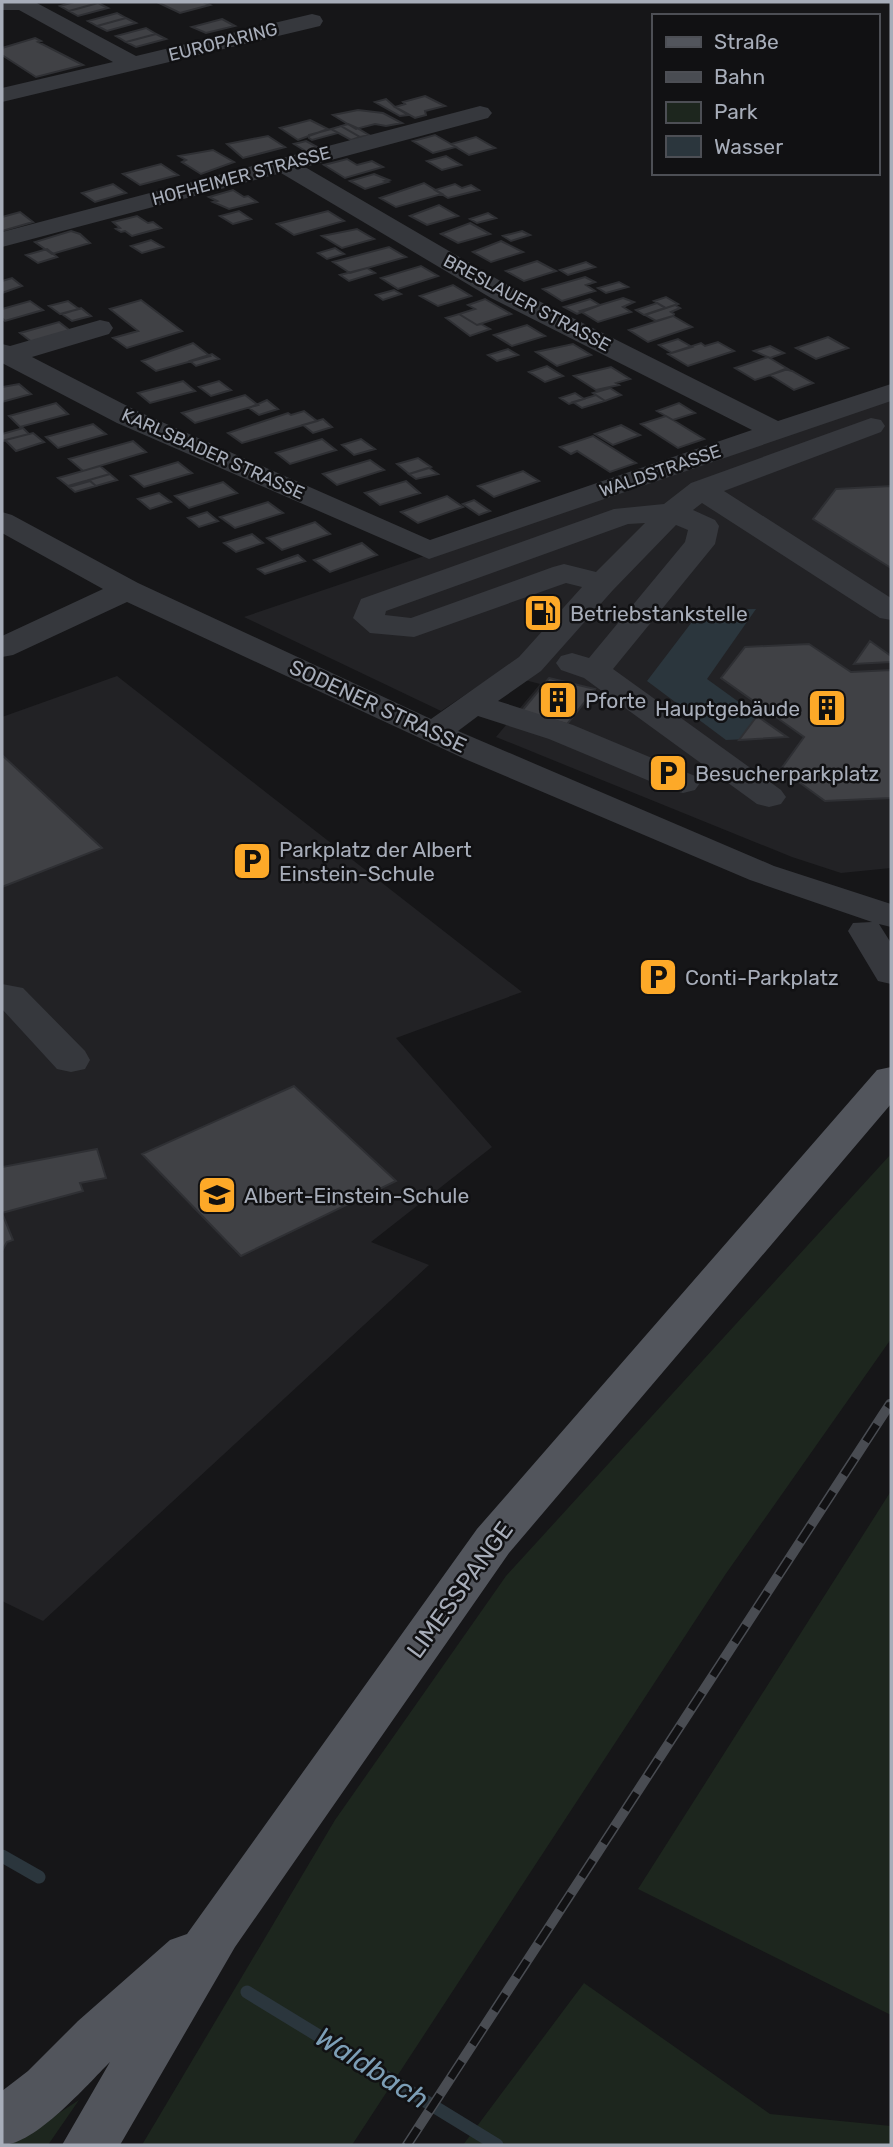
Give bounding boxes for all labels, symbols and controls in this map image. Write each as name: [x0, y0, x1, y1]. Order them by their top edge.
legend: [652, 14, 879, 175]
street label: EUROPARING: [166, 18, 280, 66]
text: Straße: [714, 29, 779, 54]
text: Bahn: [714, 64, 765, 89]
text: Park: [714, 99, 758, 124]
text: Wasser: [714, 134, 783, 159]
street label: HOFHEIMER STRASSE: [149, 142, 333, 210]
street label: BRESLAUER STRASSE: [440, 250, 614, 356]
street label: KARLSBADER STRASSE: [118, 404, 308, 504]
street label: WALDSTRASSE: [596, 440, 724, 502]
fuel station icon: Betriebstankstelle: [522, 592, 564, 634]
place label: Betriebstankstelle: [570, 601, 748, 626]
street label: SODENER STRASSE: [286, 654, 470, 758]
building icon: Pforte: [537, 679, 579, 721]
building icon: Hauptgebäude: [806, 687, 848, 729]
place label: Pforte: [585, 688, 646, 713]
place label: Hauptgebäude: [655, 696, 800, 721]
parking icon: Besucherparkplatz: [647, 752, 689, 794]
place label: Besucherparkplatz: [695, 761, 879, 786]
place label: Parkplatz der Albert Einstein-Schule: [279, 837, 472, 886]
parking icon: Parkplatz der Albert Einstein-Schule: [231, 840, 273, 882]
parking icon: Conti-Parkplatz: [637, 956, 679, 998]
place label: Conti-Parkplatz: [685, 965, 839, 990]
school or university icon: Albert-Einstein-Schule: [196, 1174, 238, 1216]
place label: Albert-Einstein-Schule: [244, 1183, 469, 1208]
street label: LIMESSPANGE: [401, 1516, 519, 1664]
water label: Waldbach: [309, 2020, 435, 2116]

